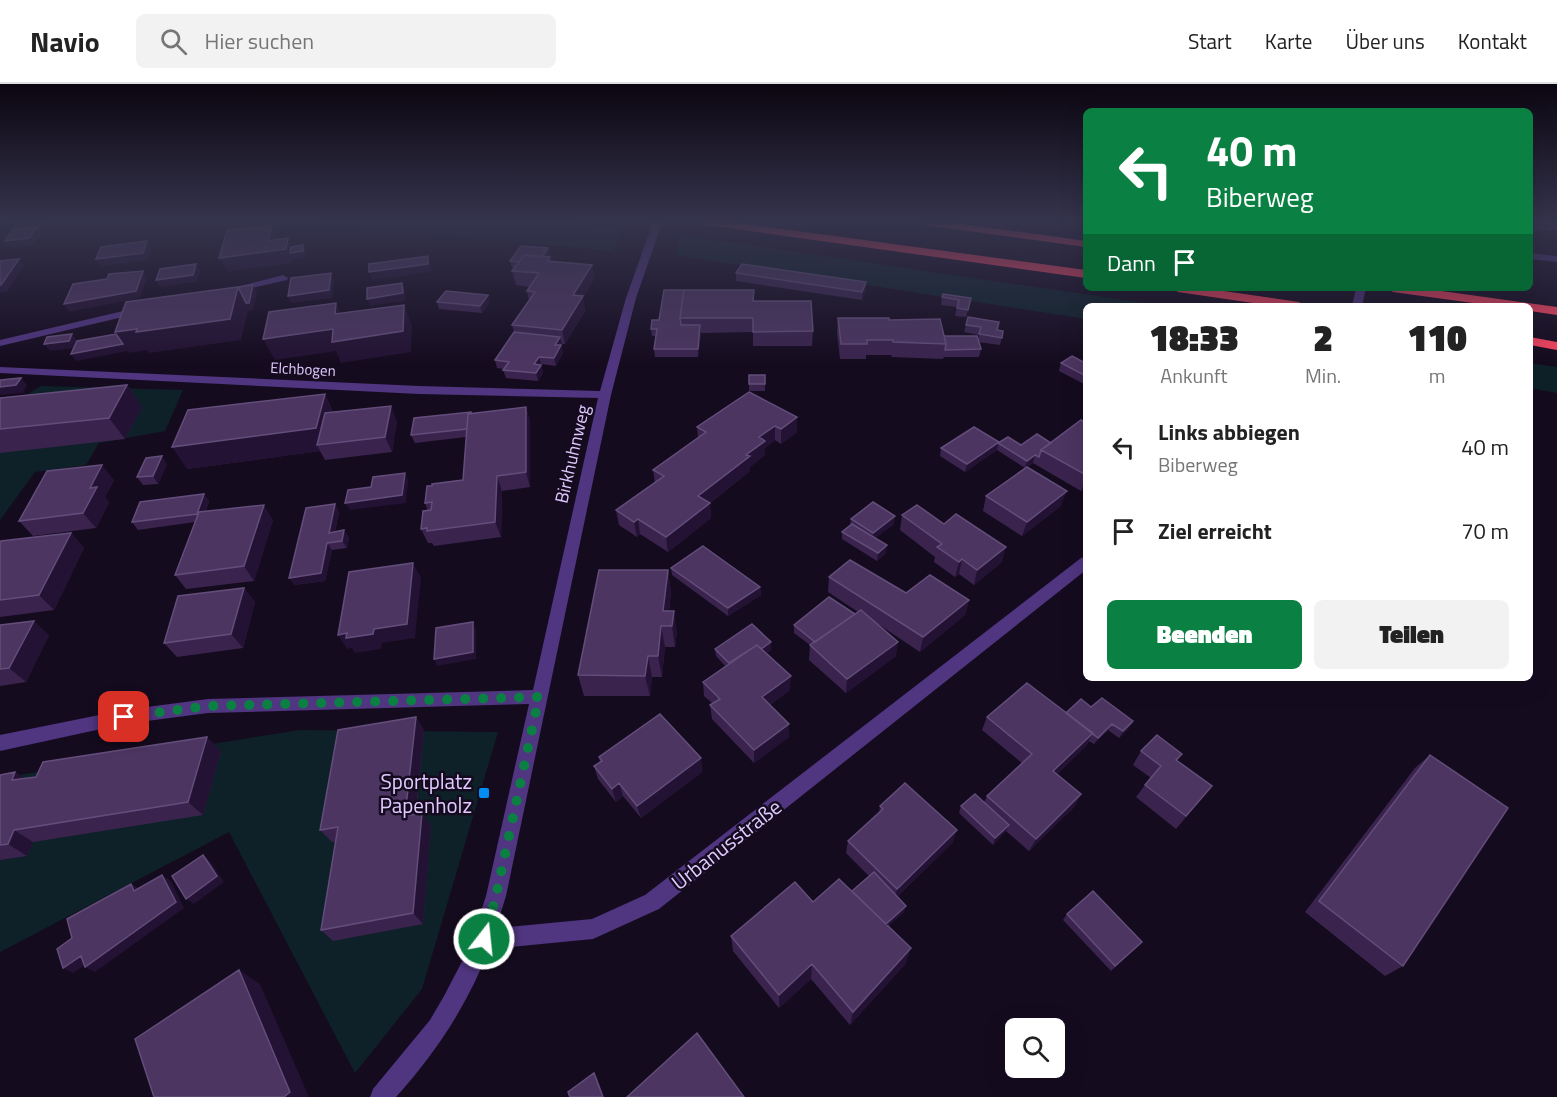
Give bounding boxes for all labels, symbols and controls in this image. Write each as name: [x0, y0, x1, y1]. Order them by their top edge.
search box: [136, 14, 556, 68]
text: Navio: [30, 20, 100, 63]
text: Hier suchen: [205, 24, 314, 58]
icon: search: [157, 25, 190, 58]
text: Start: [1188, 25, 1232, 57]
text: Karte: [1265, 25, 1312, 57]
text: Über uns: [1345, 25, 1425, 57]
text: Kontakt: [1458, 25, 1527, 57]
text: 40 m: [1206, 118, 1298, 182]
icon: left: [1107, 132, 1185, 210]
text: Biberweg: [1206, 176, 1314, 217]
text: Dann: [1107, 246, 1156, 280]
icon: arrive: [1168, 246, 1201, 279]
text: 18:33: [1149, 310, 1239, 365]
text: 2: [1313, 310, 1333, 365]
text: 110: [1407, 310, 1467, 365]
street label: Elchbogen: [270, 356, 336, 382]
text: Ankunft: [1160, 360, 1228, 391]
text: Min.: [1305, 360, 1341, 391]
text: m: [1429, 360, 1445, 391]
street label: Birkhuhnweg: [548, 402, 596, 506]
text: Links abbiegen: [1158, 415, 1300, 449]
text: 40 m: [1461, 430, 1509, 464]
icon: left: [1107, 431, 1140, 464]
text: Biberweg: [1158, 449, 1238, 480]
text: Ziel erreicht: [1158, 514, 1272, 548]
text: 70 m: [1461, 514, 1509, 548]
icon: arrive: [1107, 515, 1140, 548]
button: Beenden: [1107, 600, 1302, 669]
button: Teilen: [1314, 600, 1509, 669]
pin: [98, 691, 149, 742]
icon: arrive: [107, 700, 140, 733]
place label: Sportplatz Papenholz: [379, 765, 472, 821]
marker: Sportplatz Papenholz: [477, 786, 491, 800]
street label: Urbanusstraße: [664, 791, 788, 897]
position arrow: [452, 907, 516, 971]
map controls: [1005, 1018, 1065, 1078]
button: search: [1005, 1018, 1065, 1078]

